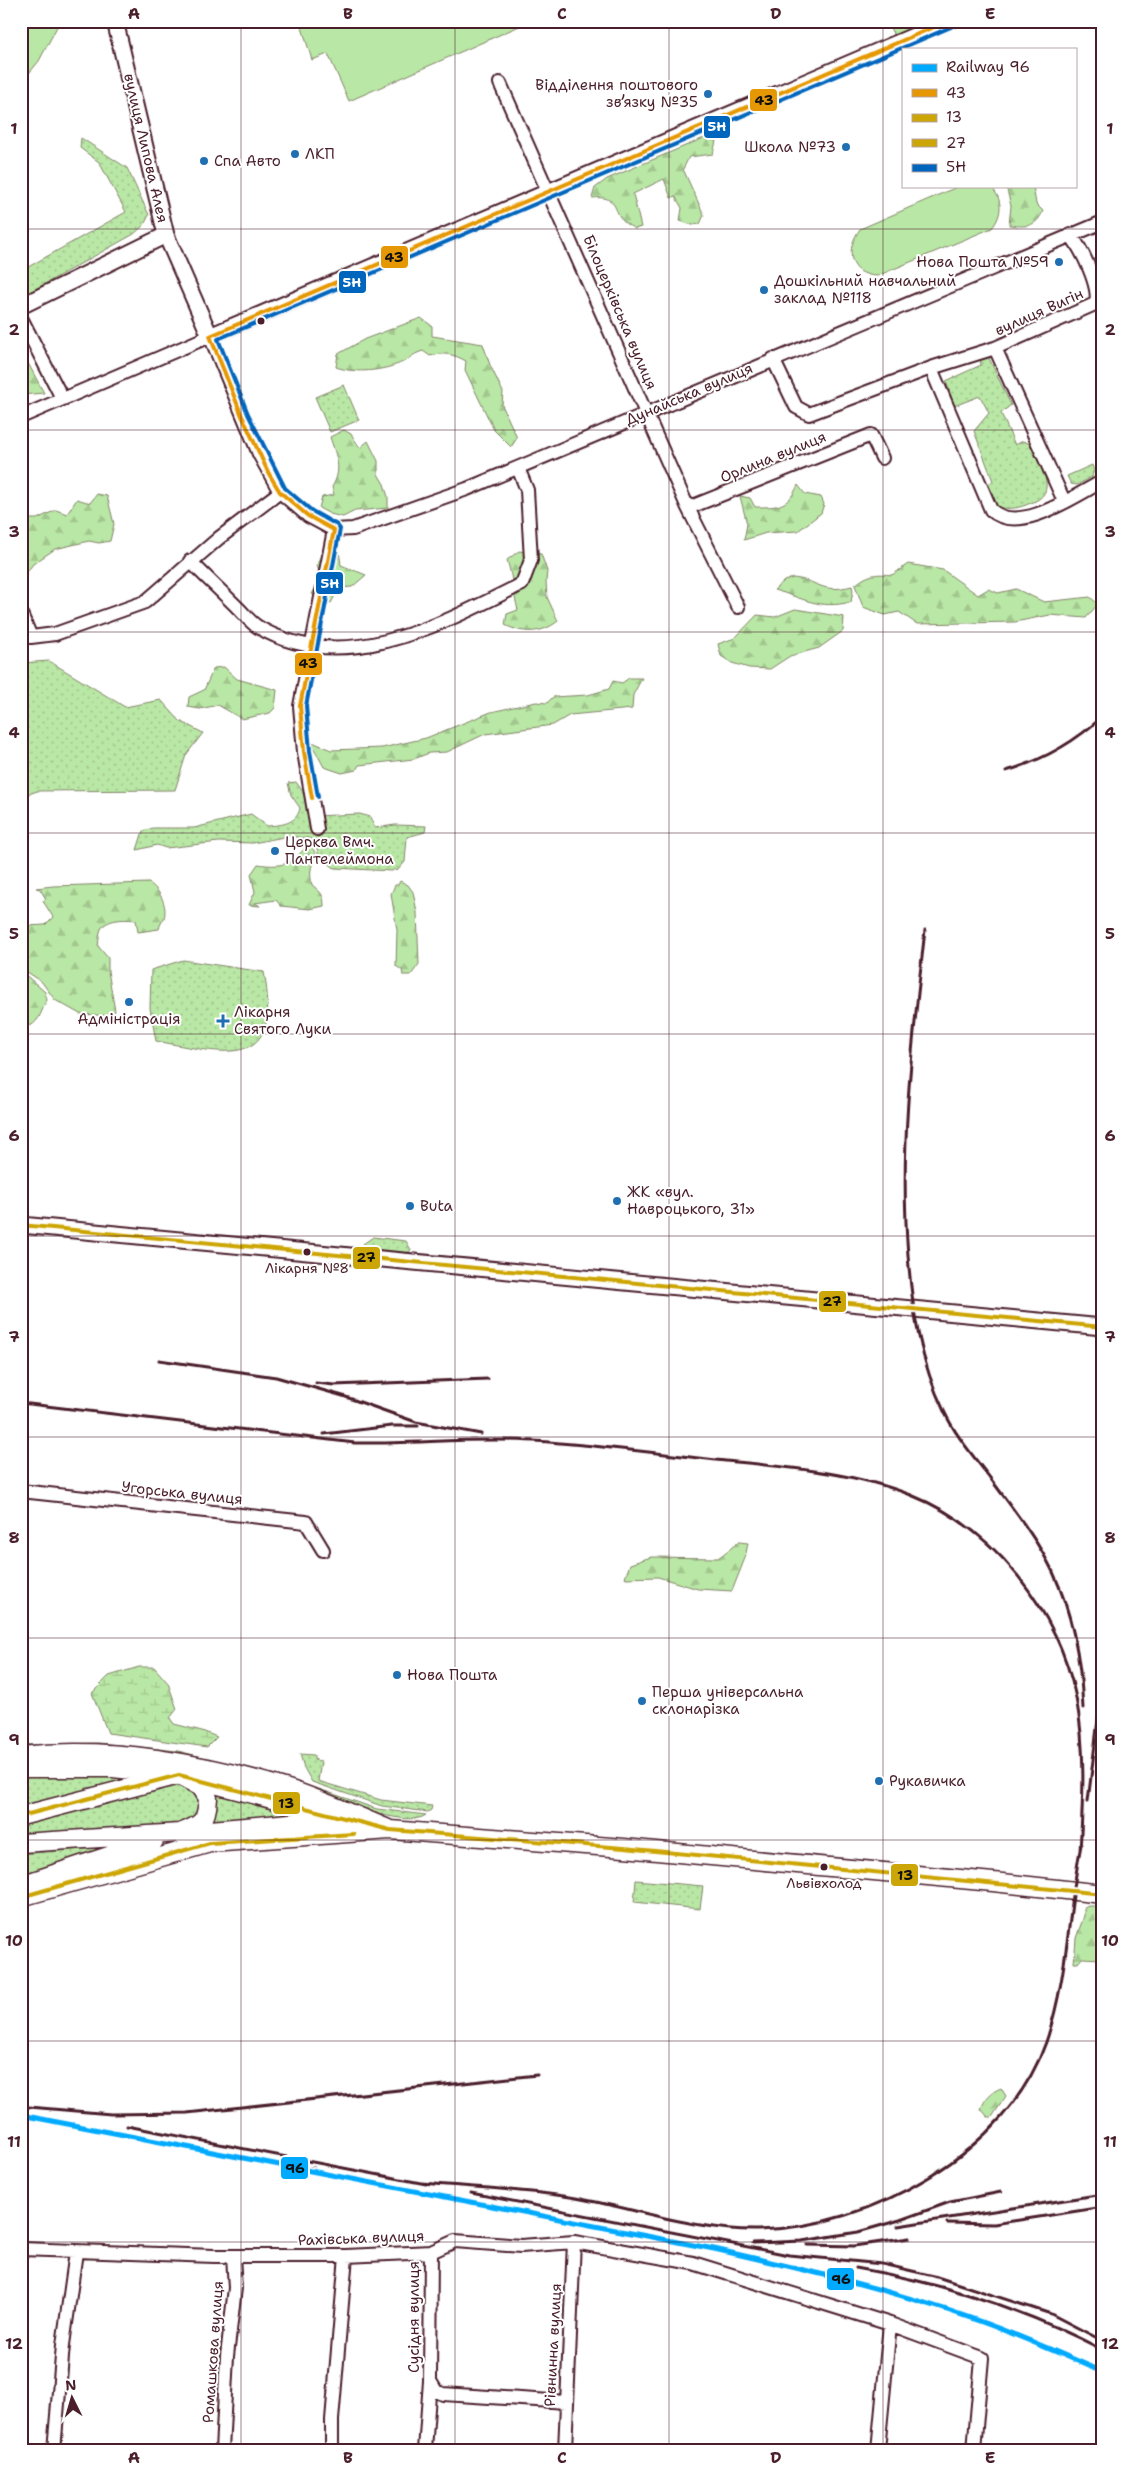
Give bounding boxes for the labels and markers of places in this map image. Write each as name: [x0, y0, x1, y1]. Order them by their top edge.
place label: Відділення поштового зв’язку №35: [535, 75, 698, 112]
marker: Відділення поштового зв’язку №35: [702, 88, 714, 100]
place label: Школа №73: [744, 137, 836, 157]
marker: Школа №73: [840, 141, 852, 153]
place label: ЛКП: [305, 144, 335, 164]
marker: ЛКП: [289, 148, 301, 160]
place label: Спа Авто: [214, 151, 281, 171]
marker: Спа Авто: [198, 155, 210, 167]
place label: Нова Пошта №59: [916, 252, 1049, 272]
marker: Нова Пошта №59: [1053, 256, 1065, 268]
place label: Дошкільний навчальний заклад №118: [774, 271, 956, 308]
marker: Дошкільний навчальний заклад №118: [758, 284, 770, 296]
unlabelled marker: [256, 316, 266, 326]
place label: Церква Вмч. Пантелеймона: [285, 832, 394, 869]
marker: Церква Вмч. Пантелеймона: [269, 845, 281, 857]
marker: Адміністрація: [123, 996, 135, 1008]
place label: Лікарня Святого Луки: [234, 1002, 331, 1039]
place label: Адміністрація: [77, 1009, 181, 1029]
marker: Лікарня Святого Луки: [216, 1014, 230, 1028]
place label: ЖК «вул. Навроцького, 31»: [627, 1182, 755, 1219]
marker: ЖК «вул. Навроцького, 31»: [611, 1195, 623, 1207]
place label: Buta: [420, 1196, 454, 1216]
marker: Buta: [404, 1200, 416, 1212]
marker: Лікарня №8: [302, 1247, 312, 1257]
place label: Лікарня №8: [265, 1259, 349, 1277]
place label: Нова Пошта: [407, 1665, 498, 1685]
marker: Нова Пошта: [391, 1669, 403, 1681]
place label: Перша універсальна склонарізка: [652, 1682, 804, 1719]
marker: Перша універсальна склонарізка: [636, 1695, 648, 1707]
place label: Рукавичка: [889, 1771, 966, 1791]
marker: Рукавичка: [873, 1775, 885, 1787]
marker: Львівхолод: [819, 1862, 829, 1872]
place label: Львівхолод: [786, 1874, 862, 1892]

